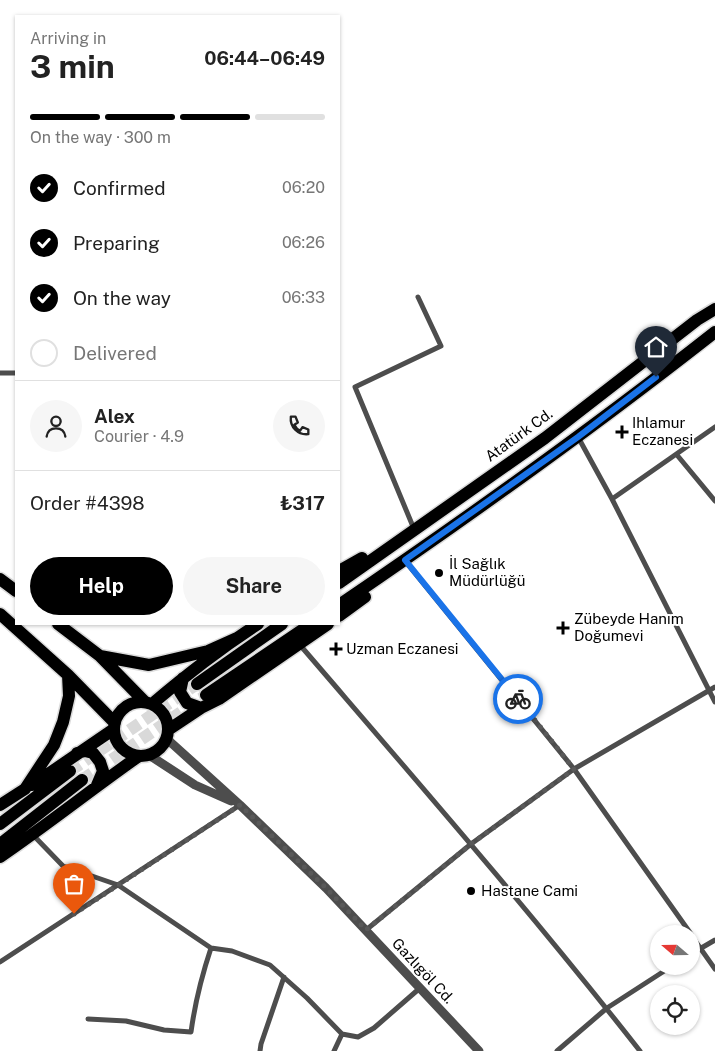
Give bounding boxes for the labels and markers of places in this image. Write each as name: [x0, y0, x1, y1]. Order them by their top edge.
pin: [635, 326, 677, 377]
place label: Ihlamur Eczanesi: [632, 414, 693, 448]
marker: Ihlamur Eczanesi: [616, 426, 628, 438]
place label: İl Sağlık Müdürlüğü: [449, 554, 525, 589]
marker: İl Sağlık Müdürlüğü: [433, 567, 445, 579]
place label: Zübeyde Hanım Doğumevi: [574, 610, 684, 644]
marker: Zübeyde Hanım Doğumevi: [556, 621, 570, 635]
place label: Uzman Eczanesi: [346, 640, 458, 657]
marker: Uzman Eczanesi: [330, 643, 342, 655]
pin: [53, 863, 95, 914]
place label: Hastane Cami: [481, 882, 578, 899]
marker: Hastane Cami: [465, 885, 477, 897]

